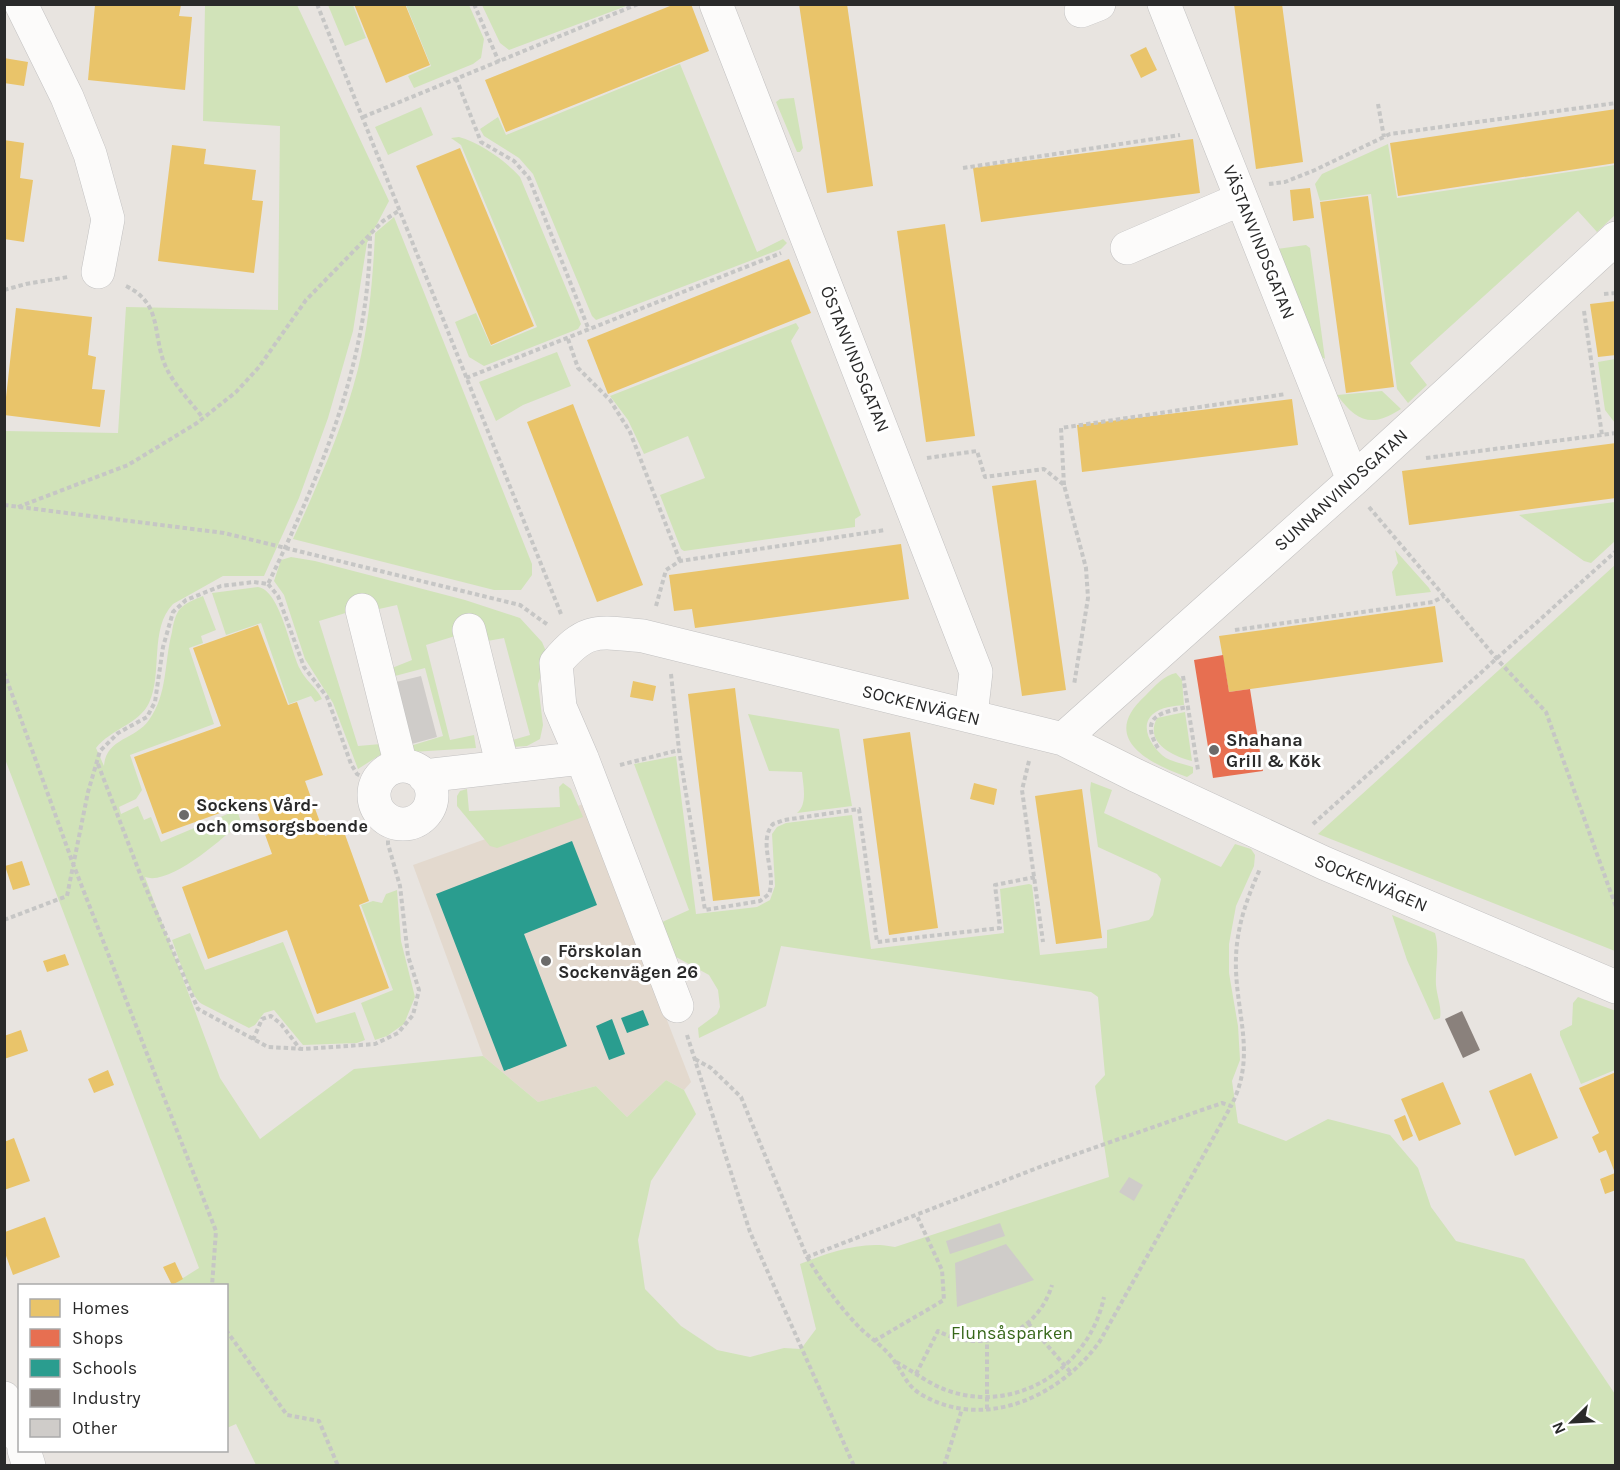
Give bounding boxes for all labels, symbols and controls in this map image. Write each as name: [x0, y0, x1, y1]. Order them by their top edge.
street label: VÄSTANVINDSGATAN: [1218, 162, 1300, 322]
street label: ÖSTANVINDSGATAN: [816, 283, 894, 435]
street label: SUNNANVINDSGATAN: [1270, 424, 1412, 556]
street label: SOCKENVÄGEN: [860, 680, 982, 730]
place label: Shahana Grill & Kök: [1226, 729, 1322, 772]
marker: Shahana Grill & Kök: [1207, 743, 1221, 757]
place label: Sockens Vård- och omsorgsboende: [196, 794, 368, 837]
marker: Sockens Vård- och omsorgsboende: [177, 808, 191, 822]
street label: SOCKENVÄGEN: [1311, 849, 1431, 917]
place label: Förskolan Sockenvägen 26: [558, 940, 698, 983]
marker: Förskolan Sockenvägen 26: [539, 954, 553, 968]
legend: [18, 1284, 228, 1452]
text: Homes: [72, 1297, 129, 1319]
park label: Flunsåsparken: [951, 1322, 1073, 1344]
text: Shops: [72, 1327, 124, 1349]
text: Schools: [72, 1357, 137, 1379]
text: Industry: [72, 1387, 141, 1409]
north arrow: [1542, 1392, 1602, 1452]
text: Other: [72, 1417, 117, 1439]
text: N: [1548, 1419, 1570, 1437]

